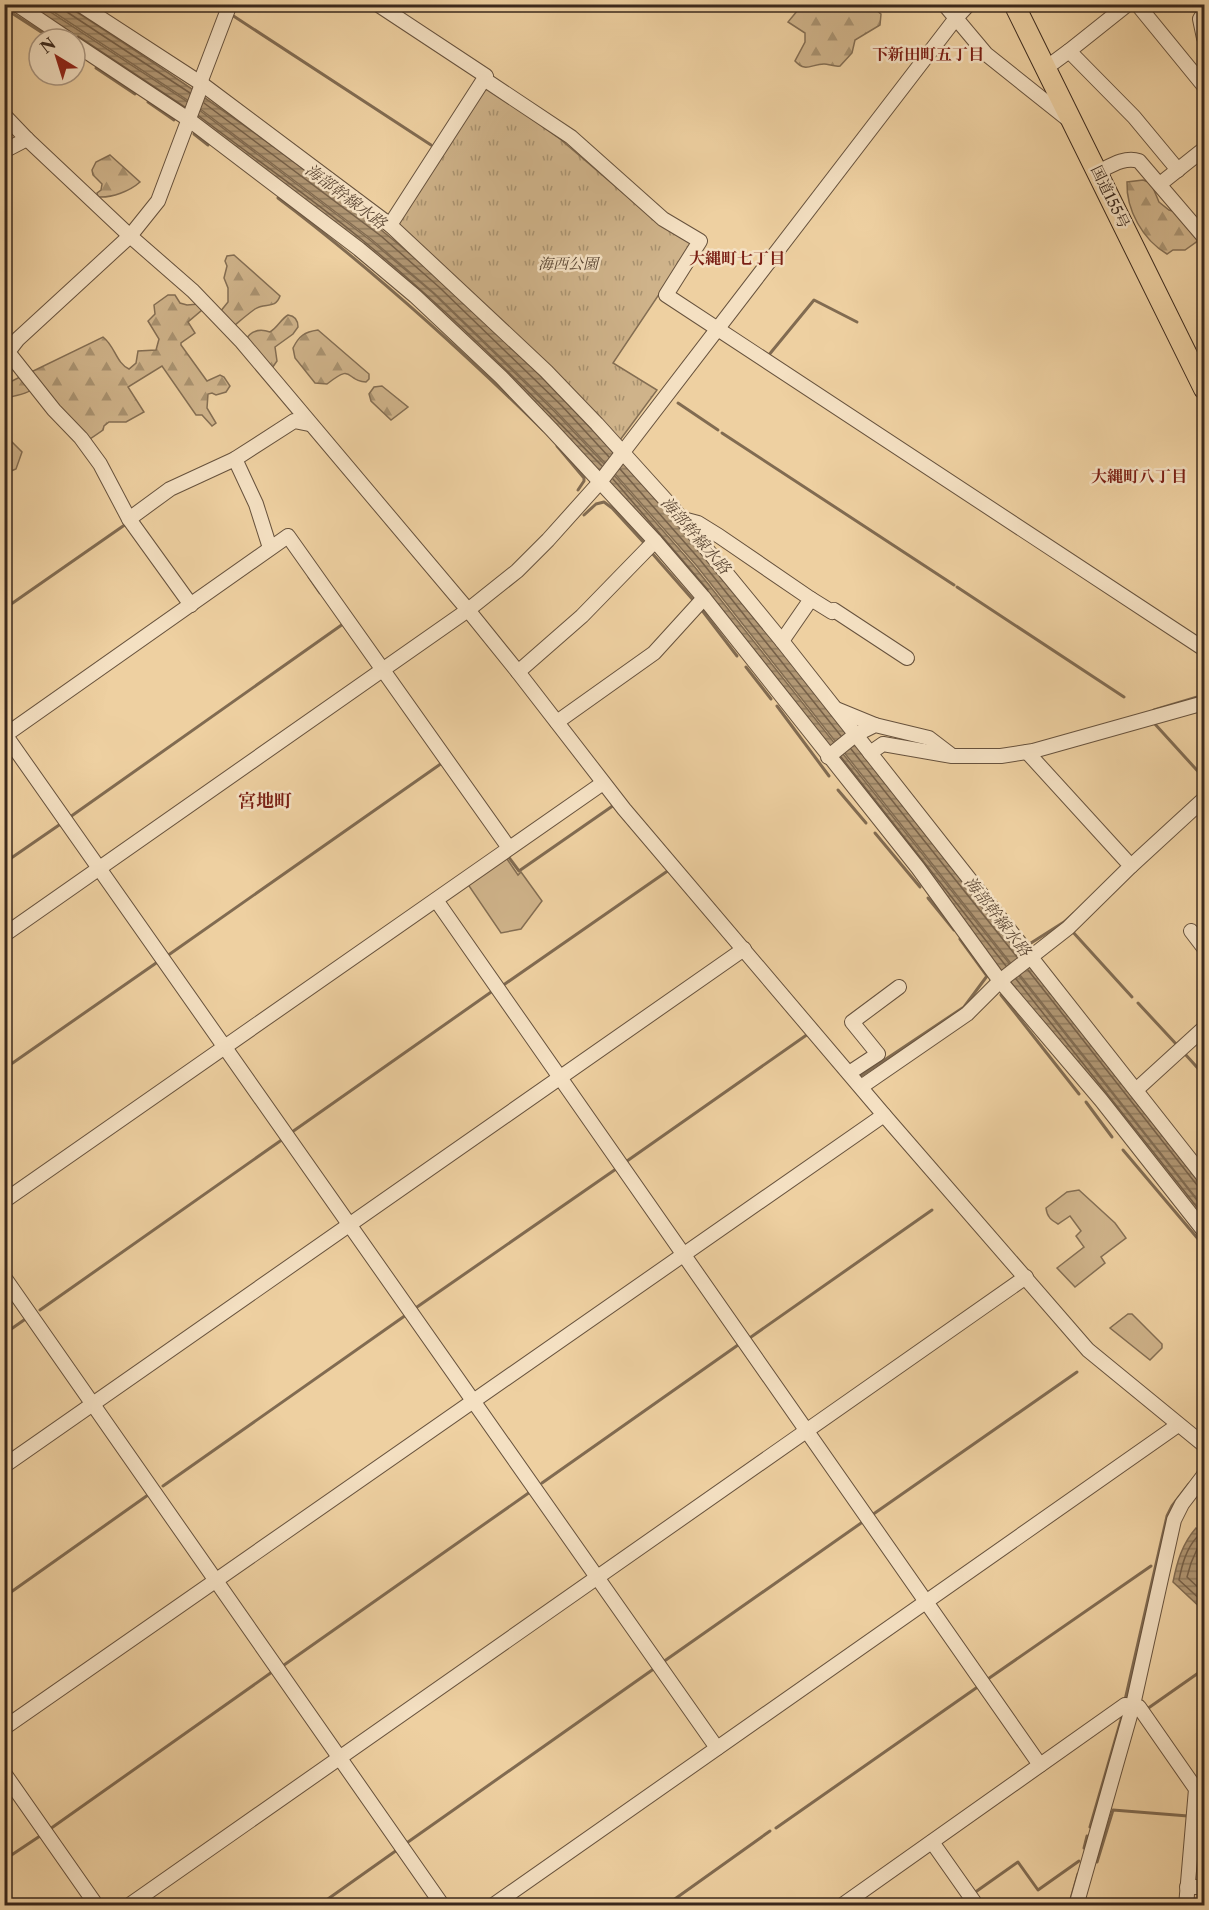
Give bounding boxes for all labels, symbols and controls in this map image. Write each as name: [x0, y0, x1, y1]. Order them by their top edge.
north arrow: [27, 27, 87, 87]
text: N: [36, 33, 59, 57]
district label: 下新田町五丁目: [872, 44, 984, 64]
water label: 海部幹線水路: [302, 159, 391, 233]
street label: 国道155号: [1087, 162, 1134, 231]
district label: 大縄町七丁目: [689, 248, 785, 268]
park label: 海西公園: [538, 254, 601, 273]
district label: 大縄町八丁目: [1091, 466, 1187, 486]
water label: 海部幹線水路: [657, 492, 736, 579]
district label: 宮地町: [238, 790, 292, 812]
water label: 海部幹線水路: [961, 872, 1036, 961]

